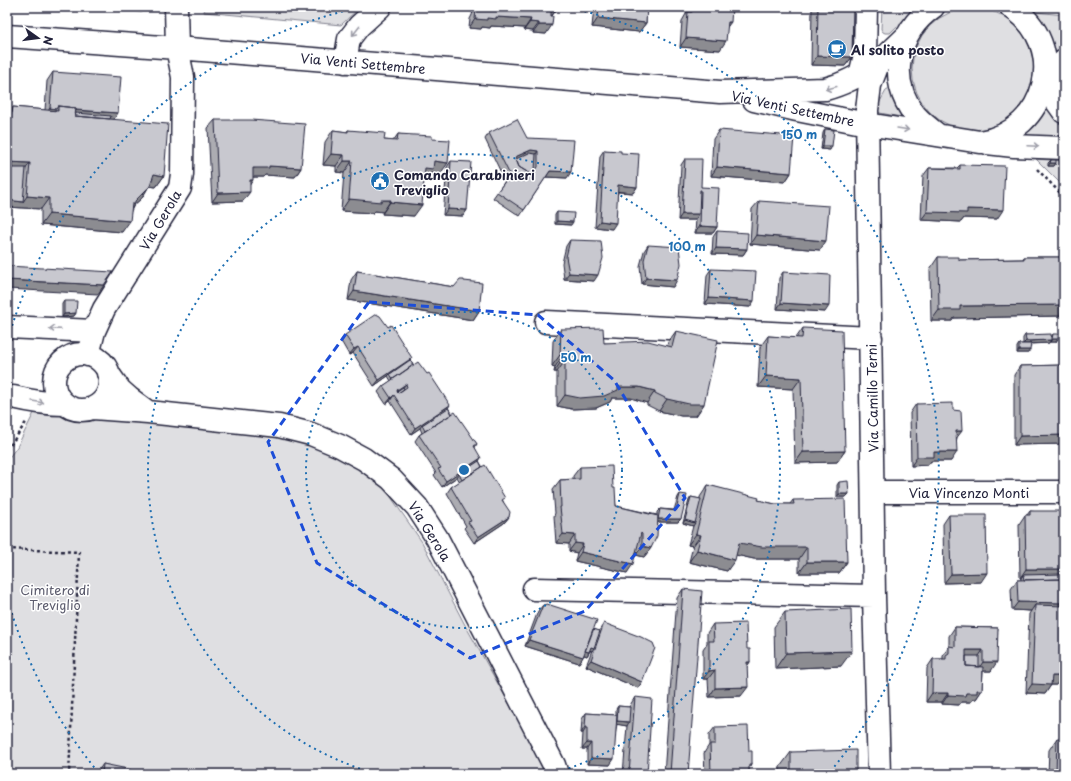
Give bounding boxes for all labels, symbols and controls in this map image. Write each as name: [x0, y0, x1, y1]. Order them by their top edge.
north arrow: [18, 18, 58, 58]
one-way arrow: [351, 25, 360, 36]
text: N: [39, 34, 57, 47]
cafe icon: Al solito posto: [826, 38, 848, 60]
place label: Al solito posto: [850, 40, 944, 59]
street label: Via Venti Settembre: [300, 48, 426, 78]
one-way arrow: [825, 84, 838, 92]
street label: Via Venti Settembre: [730, 86, 856, 130]
text: 150 m: [781, 125, 817, 143]
one-way arrow: [896, 125, 909, 133]
one-way arrow: [1026, 143, 1039, 150]
place label: Comando Carabinieri Treviglio: [394, 165, 535, 199]
public building icon: Comando Carabinieri Treviglio: [369, 170, 391, 192]
street label: Via Gerola: [134, 186, 186, 254]
text: 100 m: [668, 237, 706, 255]
one-way arrow: [49, 325, 62, 333]
street label: Via Camillo Terni: [862, 344, 882, 452]
text: 50 m: [560, 348, 592, 366]
one-way arrow: [31, 398, 44, 406]
centre of rings: [457, 463, 471, 477]
street label: Via Vincenzo Monti: [909, 483, 1029, 502]
street label: Via Gerola: [404, 497, 456, 565]
park label: Cimitero di Treviglio: [20, 580, 90, 614]

